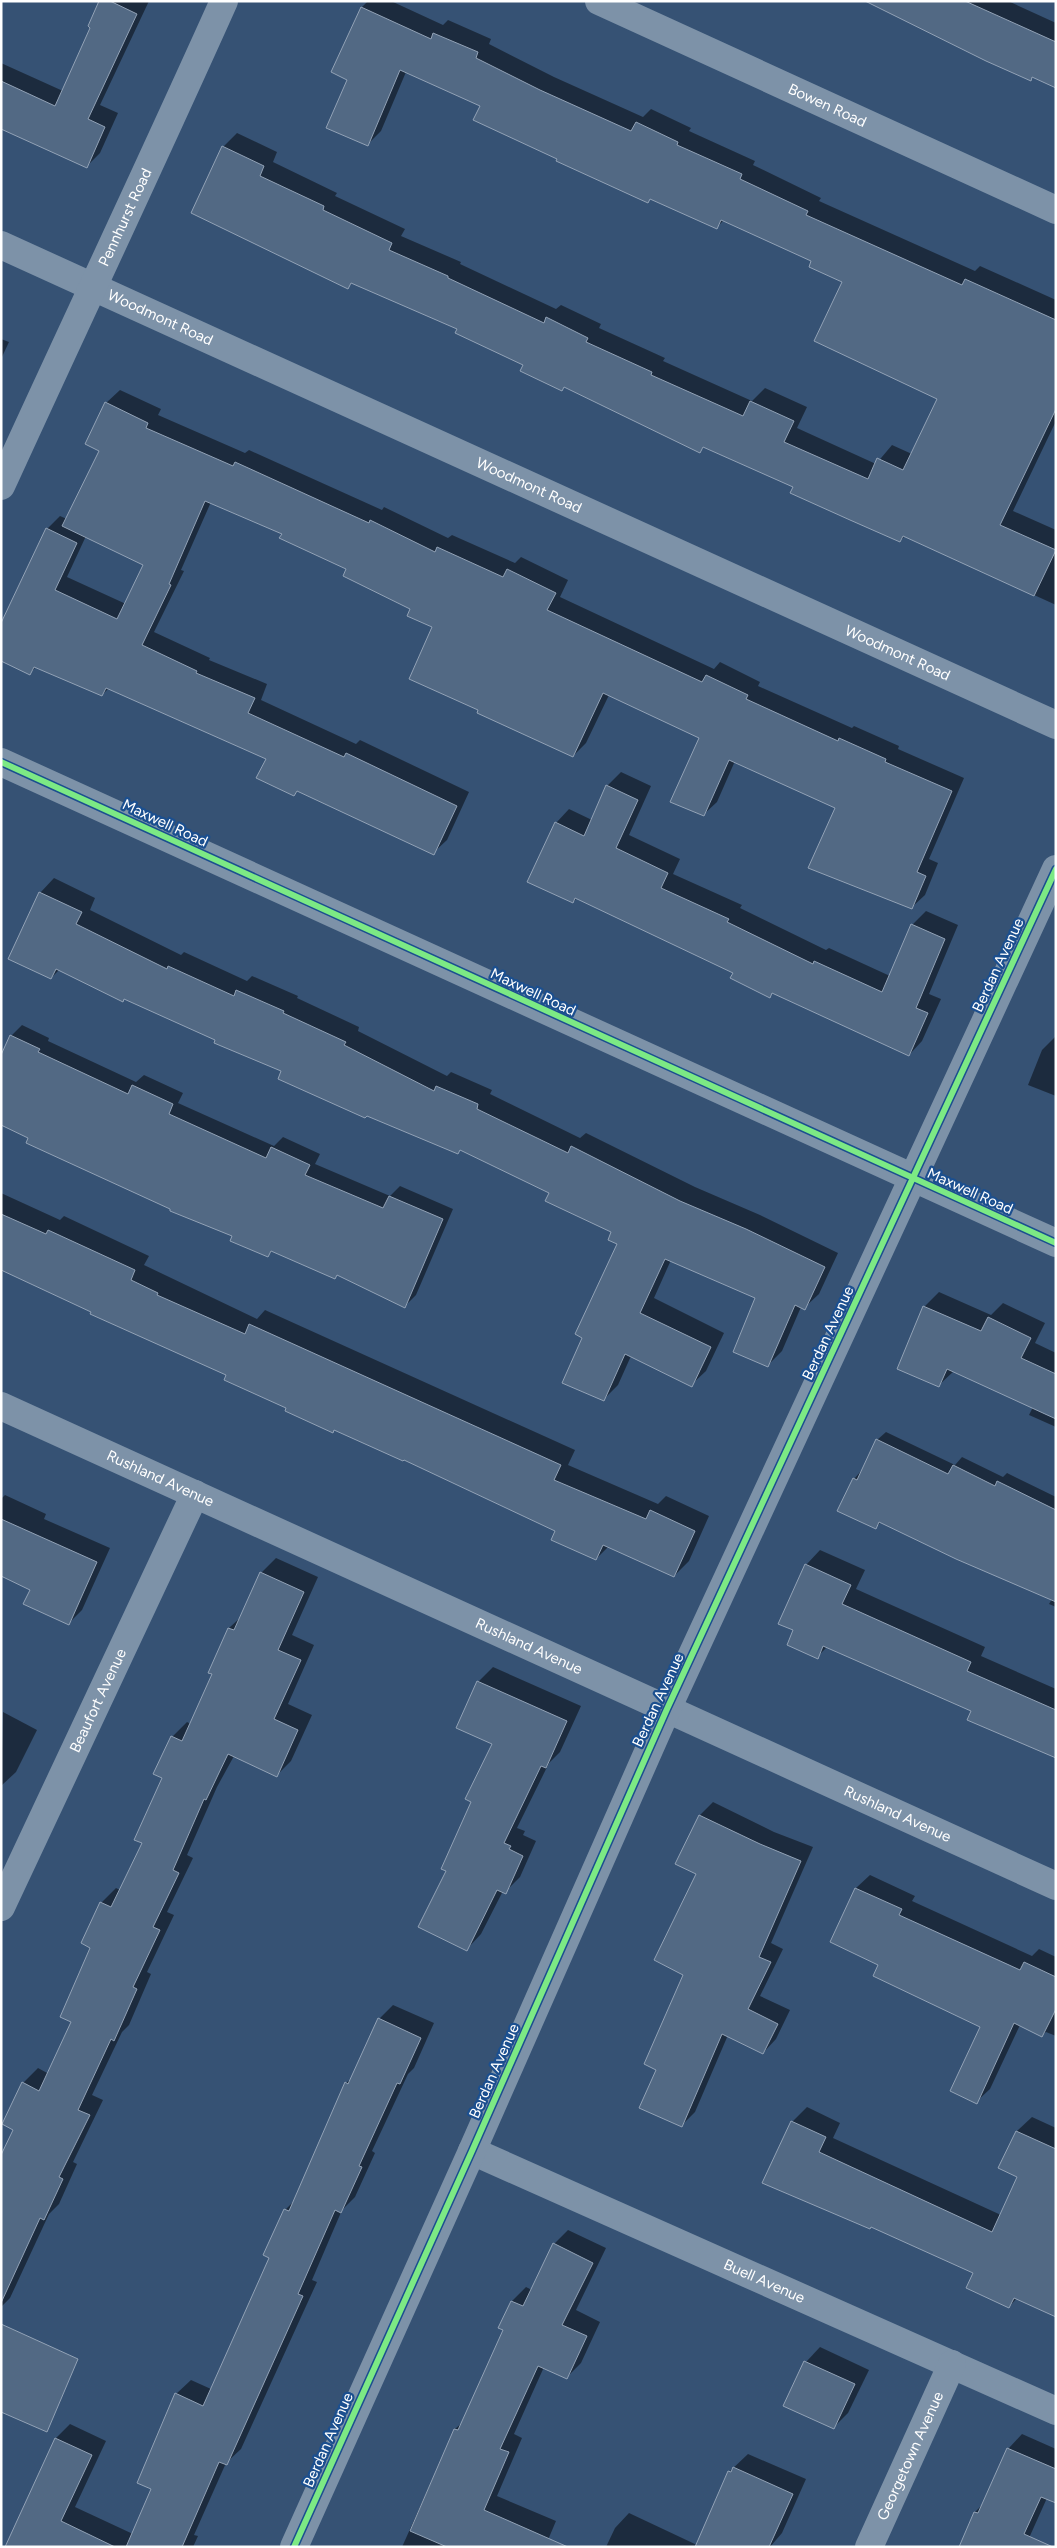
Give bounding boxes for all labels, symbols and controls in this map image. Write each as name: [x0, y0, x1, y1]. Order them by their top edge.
street label: Bowen Road: [785, 80, 869, 131]
street label: Pennhurst Road: [95, 165, 156, 269]
street label: Woodmont Road: [105, 286, 216, 349]
street label: Woodmont Road: [473, 453, 584, 517]
street label: Woodmont Road: [842, 621, 953, 685]
street label: Maxwell Road: [119, 795, 211, 851]
street label: Berdan Avenue: [968, 915, 1028, 1015]
street label: Maxwell Road: [487, 964, 579, 1020]
street label: Maxwell Road: [924, 1164, 1016, 1218]
street label: Berdan Avenue: [798, 1283, 858, 1383]
street label: Rushland Avenue: [104, 1446, 217, 1511]
street label: Rushland Avenue: [473, 1614, 585, 1678]
street label: Beaufort Avenue: [66, 1646, 130, 1756]
street label: Berdan Avenue: [628, 1650, 688, 1750]
street label: Rushland Avenue: [841, 1782, 954, 1846]
street label: Berdan Avenue: [465, 2021, 523, 2121]
street label: Buell Avenue: [721, 2255, 808, 2307]
street label: Georgetown Avenue: [873, 2389, 947, 2523]
street label: Berdan Avenue: [299, 2390, 357, 2490]

